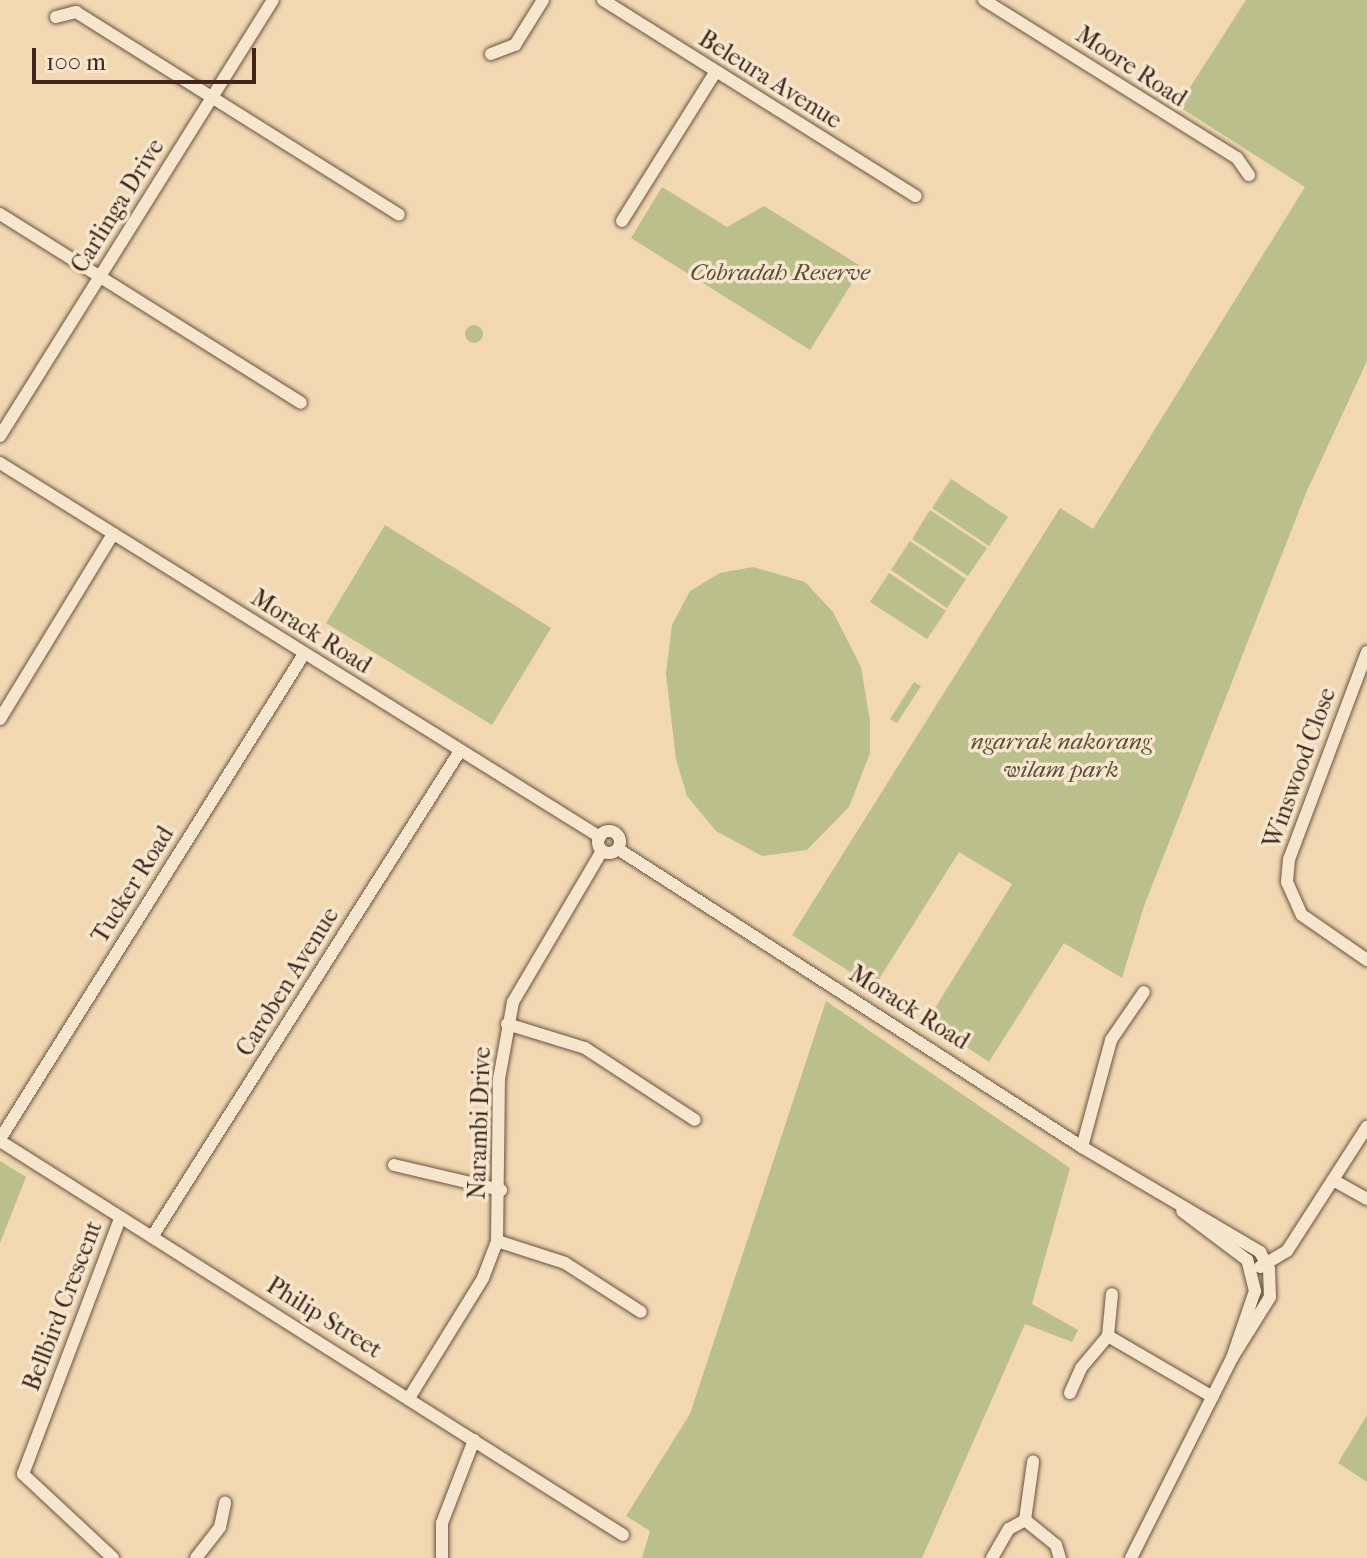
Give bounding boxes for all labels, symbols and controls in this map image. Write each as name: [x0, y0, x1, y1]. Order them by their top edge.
street label: Moore Road: [1070, 21, 1192, 113]
street label: Beleura Avenue: [693, 25, 847, 135]
scale bar: [36, 32, 260, 82]
text: 100 m: [46, 48, 106, 76]
street label: Carlinga Drive: [65, 134, 171, 278]
park label: Cobradah Reserve: [690, 259, 870, 287]
street label: Morack Road: [246, 584, 376, 680]
street label: Winswood Close: [1258, 684, 1342, 852]
park label: ngarrak nakorang wilam park: [971, 728, 1151, 784]
street label: Tucker Road: [86, 821, 180, 949]
street label: Caroben Avenue: [231, 902, 345, 1062]
street label: Morack Road: [844, 960, 974, 1056]
street label: Narambi Drive: [463, 1046, 497, 1200]
street label: Bellbird Crescent: [17, 1217, 109, 1395]
street label: Philip Street: [261, 1271, 387, 1365]

